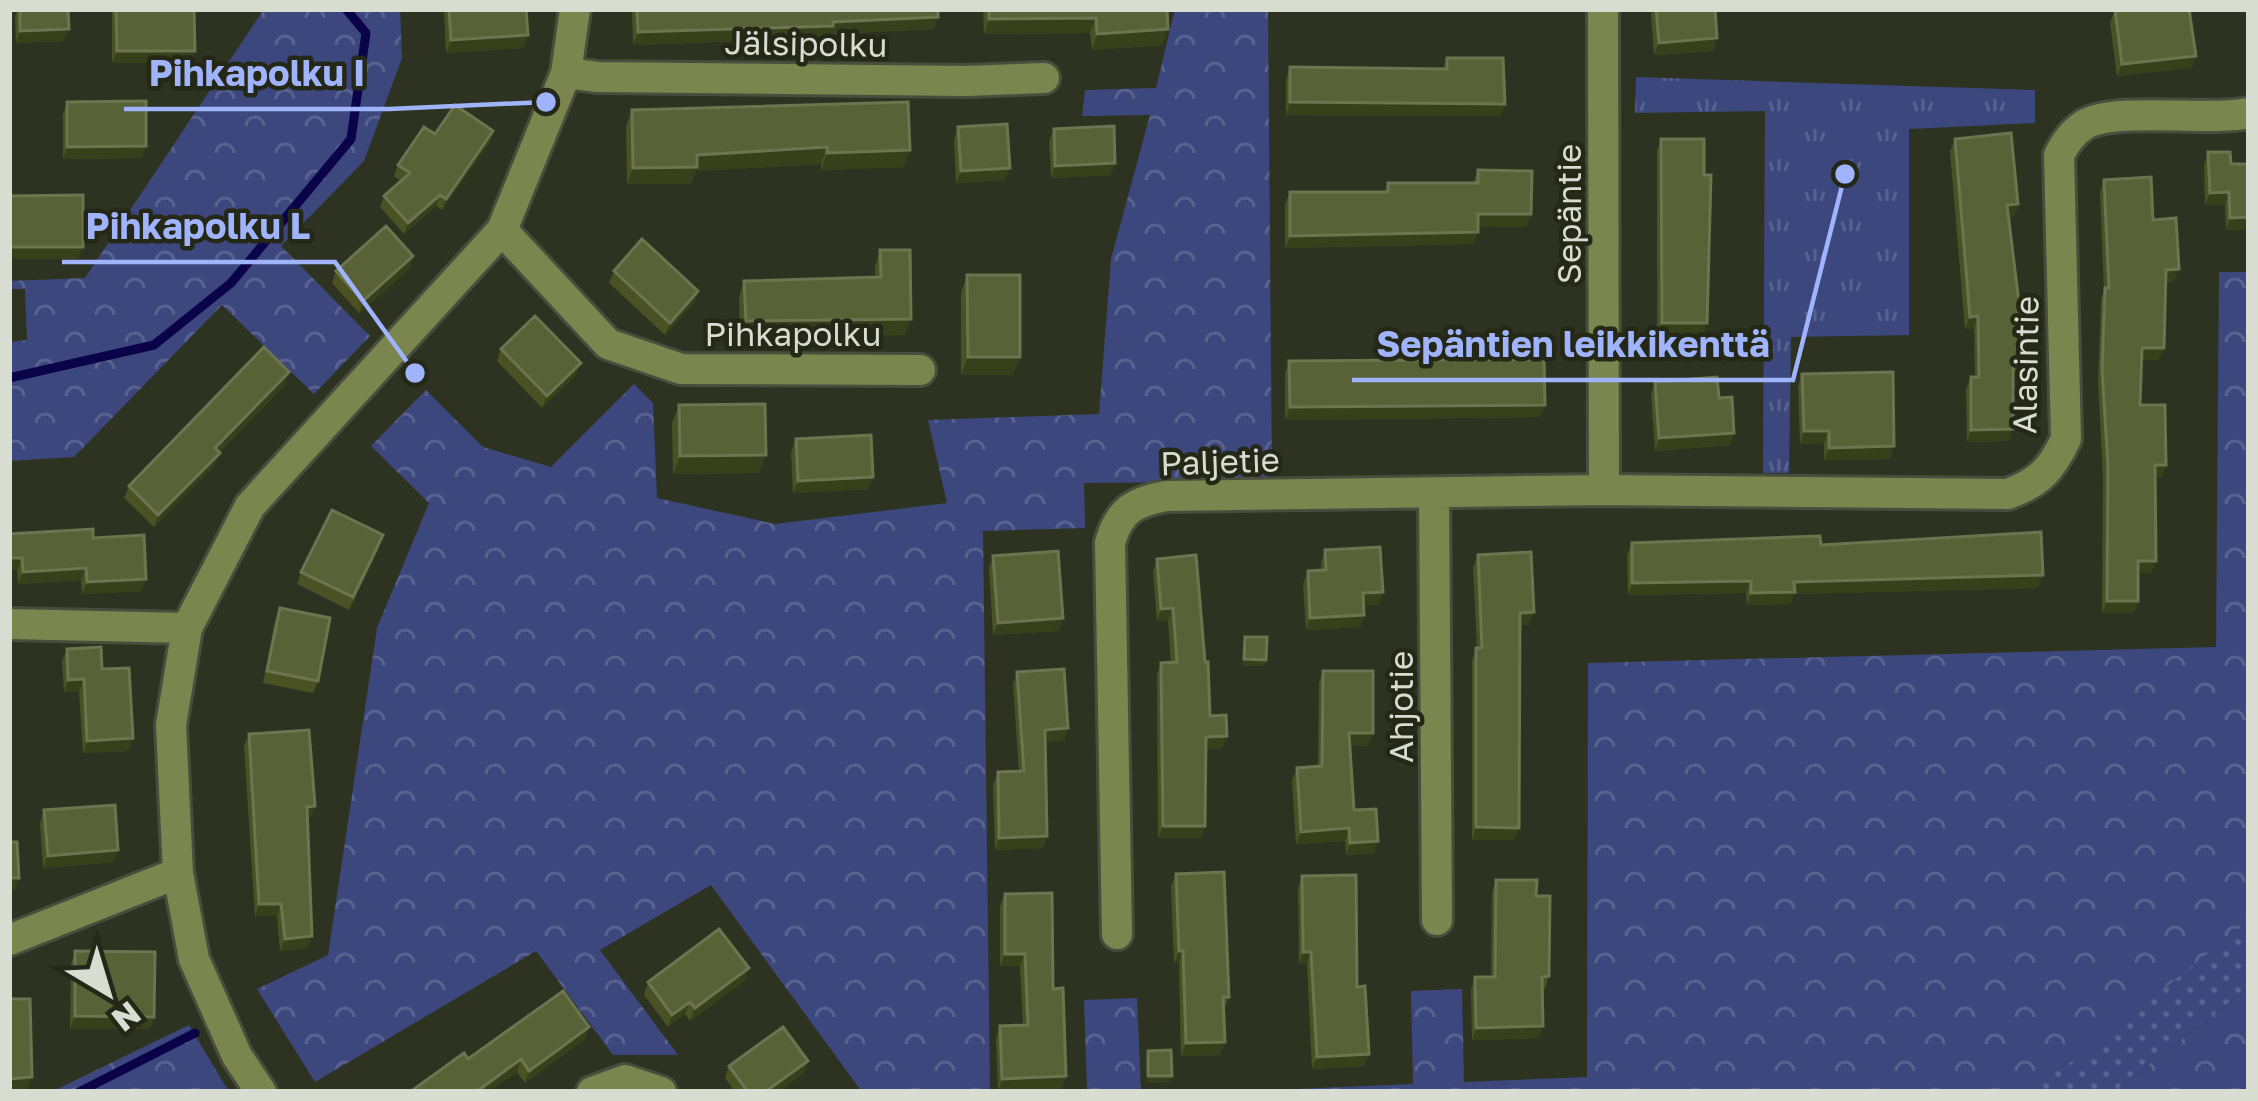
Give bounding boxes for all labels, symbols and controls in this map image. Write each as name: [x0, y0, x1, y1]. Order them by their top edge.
street label: Jälsipolku: [724, 22, 888, 64]
callout: Pihkapolku I: [124, 37, 389, 109]
text: Pihkapolku I: [149, 51, 365, 94]
street label: Sepäntie: [1549, 144, 1588, 284]
callout: Pihkapolku L: [62, 190, 335, 262]
text: Pihkapolku L: [86, 204, 310, 247]
street label: Alasintie: [2004, 296, 2046, 434]
callout: Sepäntien leikkikenttä: [1352, 308, 1793, 380]
street label: Pihkapolku: [705, 314, 881, 353]
text: Sepäntien leikkikenttä: [1376, 322, 1770, 365]
street label: Paljetie: [1160, 439, 1280, 483]
street label: Ahjotie: [1381, 651, 1420, 763]
north arrow: [48, 933, 168, 1053]
text: N: [105, 994, 149, 1040]

